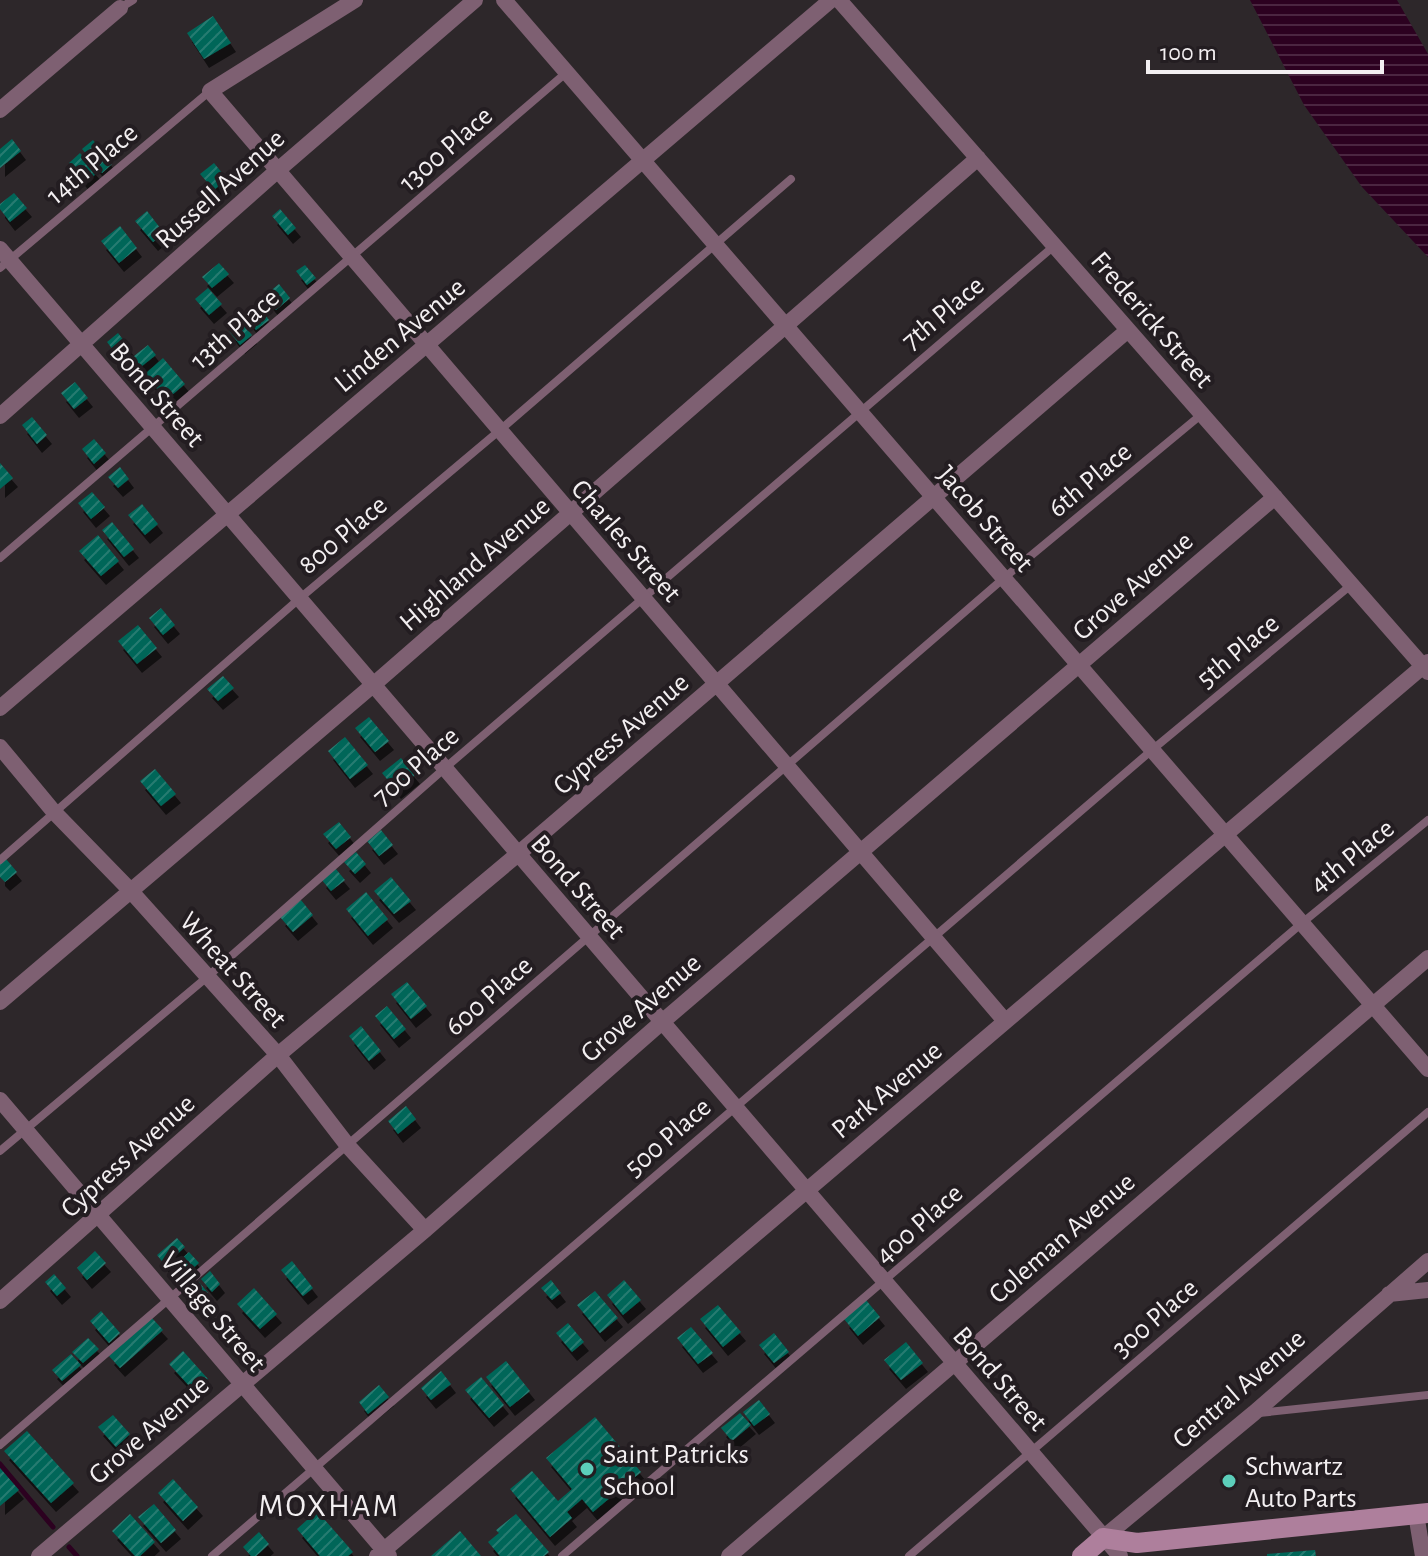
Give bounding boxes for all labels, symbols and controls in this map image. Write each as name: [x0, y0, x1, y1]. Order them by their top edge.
scale bar: [1148, 24, 1382, 74]
text: 100 m: [1160, 41, 1217, 65]
street label: 1300 Place: [394, 102, 498, 197]
street label: 14th Place: [41, 119, 143, 210]
street label: Russell Avenue: [150, 125, 290, 254]
street label: Frederick Street: [1085, 247, 1218, 394]
street label: 7th Place: [897, 271, 990, 356]
street label: Linden Avenue: [330, 273, 471, 398]
street label: 13th Place: [186, 284, 285, 375]
street label: Bond Street: [104, 338, 209, 453]
street label: 6th Place: [1043, 438, 1137, 523]
street label: Jacob Street: [931, 461, 1038, 578]
street label: Charles Street: [565, 475, 686, 608]
street label: 800 Place: [294, 491, 393, 580]
street label: Highland Avenue: [395, 492, 556, 637]
street label: Grove Avenue: [1068, 527, 1199, 646]
street label: 5th Place: [1192, 609, 1285, 694]
street label: Cypress Avenue: [548, 668, 694, 801]
street label: 700 Place: [368, 722, 465, 811]
street label: 4th Place: [1305, 814, 1400, 899]
street label: Bond Street: [525, 830, 630, 945]
street label: Wheat Street: [174, 907, 291, 1033]
street label: Grove Avenue: [576, 949, 707, 1068]
street label: 600 Place: [440, 951, 538, 1042]
street label: Park Avenue: [827, 1037, 948, 1145]
street label: Cypress Avenue: [56, 1090, 201, 1223]
street label: 500 Place: [620, 1093, 717, 1182]
street label: Coleman Avenue: [984, 1168, 1141, 1309]
street label: 400 Place: [870, 1179, 968, 1270]
street label: Village Street: [155, 1247, 270, 1377]
street label: 300 Place: [1107, 1274, 1204, 1363]
street label: Bond Street: [947, 1322, 1052, 1437]
street label: Central Avenue: [1168, 1325, 1311, 1454]
street label: Grove Avenue: [84, 1371, 215, 1490]
place label: Saint Patricks School: [603, 1441, 749, 1501]
place label: Schwartz Auto Parts: [1245, 1453, 1357, 1513]
marker: Saint Patricks School: [578, 1460, 596, 1478]
marker: Schwartz Auto Parts: [1220, 1472, 1238, 1490]
district label: MOXHAM: [258, 1490, 400, 1522]

